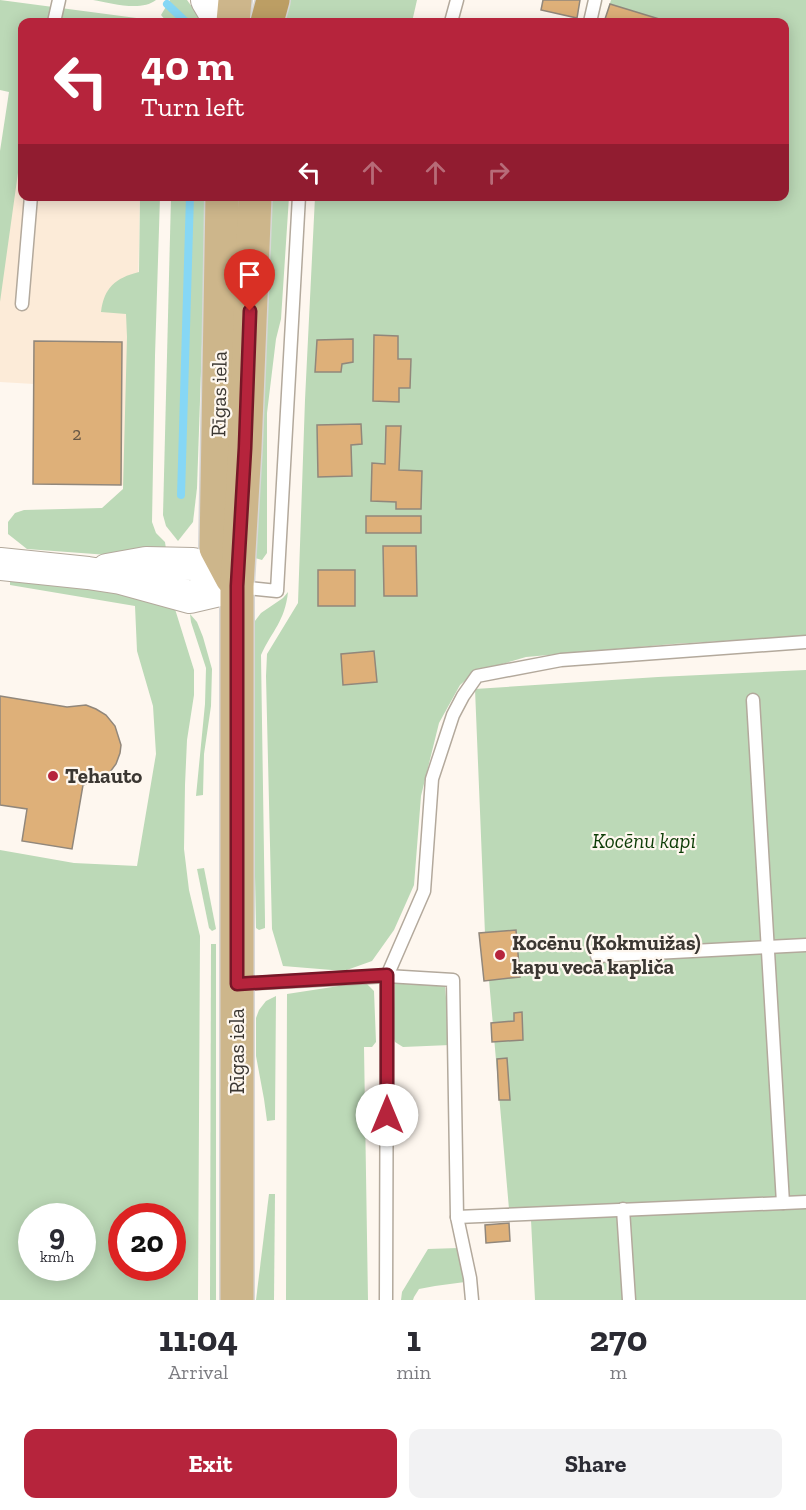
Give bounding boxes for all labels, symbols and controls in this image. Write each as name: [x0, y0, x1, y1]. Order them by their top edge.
text: 40 m: [141, 40, 234, 91]
icon: left: [42, 42, 120, 120]
text: Turn left: [141, 91, 244, 123]
icon: left: [293, 156, 326, 189]
icon: ahead: [356, 156, 389, 189]
icon: ahead: [419, 156, 452, 189]
icon: right: [482, 156, 515, 189]
pin: [224, 249, 275, 311]
icon: arrive: [233, 258, 266, 291]
street label: Rīgas iela: [205, 351, 232, 437]
house number: 2: [72, 423, 82, 445]
place label: Tehauto: [65, 763, 142, 788]
marker: Tehauto: [46, 769, 60, 783]
park label: Kocēnu kapi: [592, 828, 696, 853]
place label: Kocēnu (Kokmuižas) kapu vecā kapliča: [512, 930, 701, 979]
marker: Kocēnu (Kokmuižas) kapu vecā kapliča: [493, 948, 507, 962]
street label: Rīgas iela: [224, 1008, 249, 1094]
position arrow: [355, 1083, 419, 1147]
speed limit sign: 20: [108, 1203, 186, 1281]
text: 9: [49, 1217, 65, 1253]
text: km/h: [40, 1248, 74, 1266]
text: 11:04: [159, 1317, 238, 1360]
text: 1: [406, 1317, 421, 1360]
text: 270: [589, 1317, 647, 1360]
text: Arrival: [168, 1360, 228, 1384]
text: min: [397, 1360, 431, 1384]
text: m: [610, 1360, 627, 1384]
button: Exit: [24, 1429, 397, 1498]
button: Share: [409, 1429, 782, 1498]

